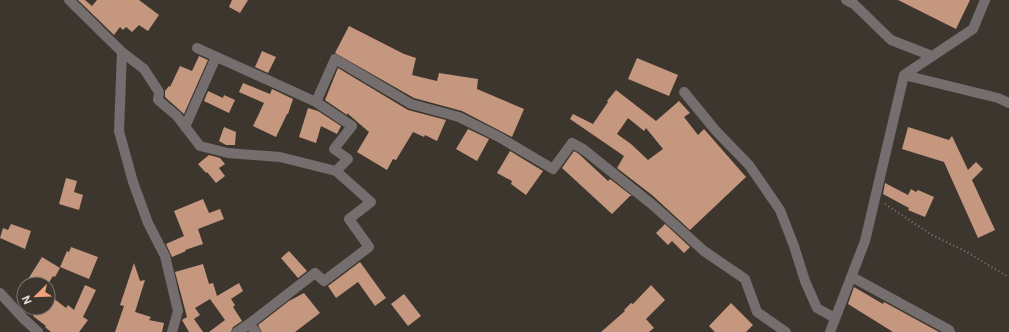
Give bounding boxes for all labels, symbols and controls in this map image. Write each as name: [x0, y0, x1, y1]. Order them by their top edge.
north arrow: [16, 276, 56, 316]
text: N: [19, 294, 34, 306]

